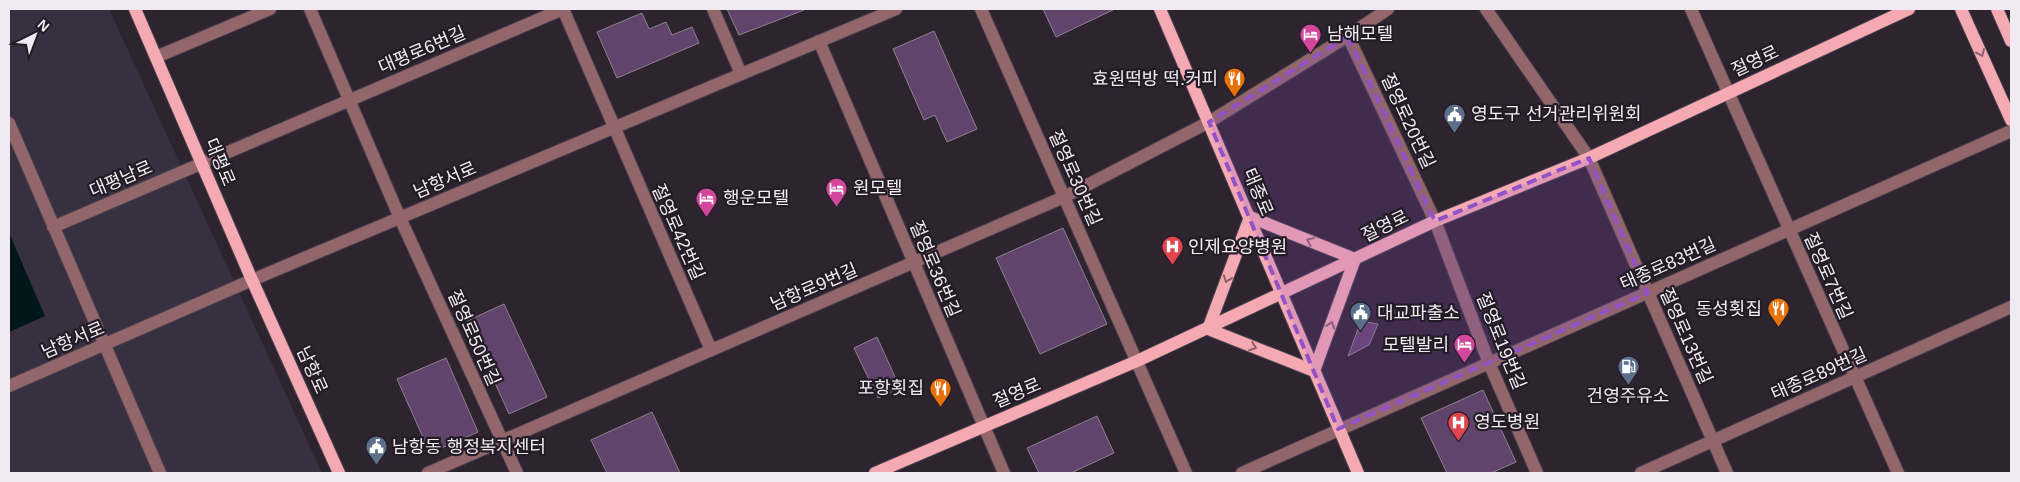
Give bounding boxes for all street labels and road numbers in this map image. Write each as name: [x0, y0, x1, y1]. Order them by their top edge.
street label: 대평로6번길: [375, 23, 469, 77]
street label: 절영로: [1728, 41, 1782, 81]
street label: 절영로20번길: [1377, 70, 1439, 172]
street label: 절영로30번길: [1045, 127, 1105, 229]
street label: 대평로: [201, 135, 239, 189]
street label: 대평남로: [87, 157, 155, 201]
street label: 남항서로: [411, 158, 479, 202]
street label: 태종로: [1239, 165, 1277, 219]
street label: 절영로42번길: [648, 181, 708, 283]
street label: 절영로: [1358, 206, 1412, 246]
street label: 절영로36번길: [906, 218, 964, 320]
street label: 절영로7번길: [1800, 230, 1856, 322]
street label: 태종로83번길: [1617, 234, 1719, 294]
street label: 남항로9번길: [767, 260, 861, 314]
street label: 절영로13번길: [1656, 285, 1716, 387]
street label: 절영로50번길: [444, 287, 504, 389]
street label: 절영로19번길: [1472, 290, 1530, 392]
street label: 남항서로: [39, 318, 107, 362]
street label: 남항로: [293, 343, 331, 397]
street label: 태종로89번길: [1768, 344, 1870, 404]
street label: 절영로: [990, 374, 1044, 412]

